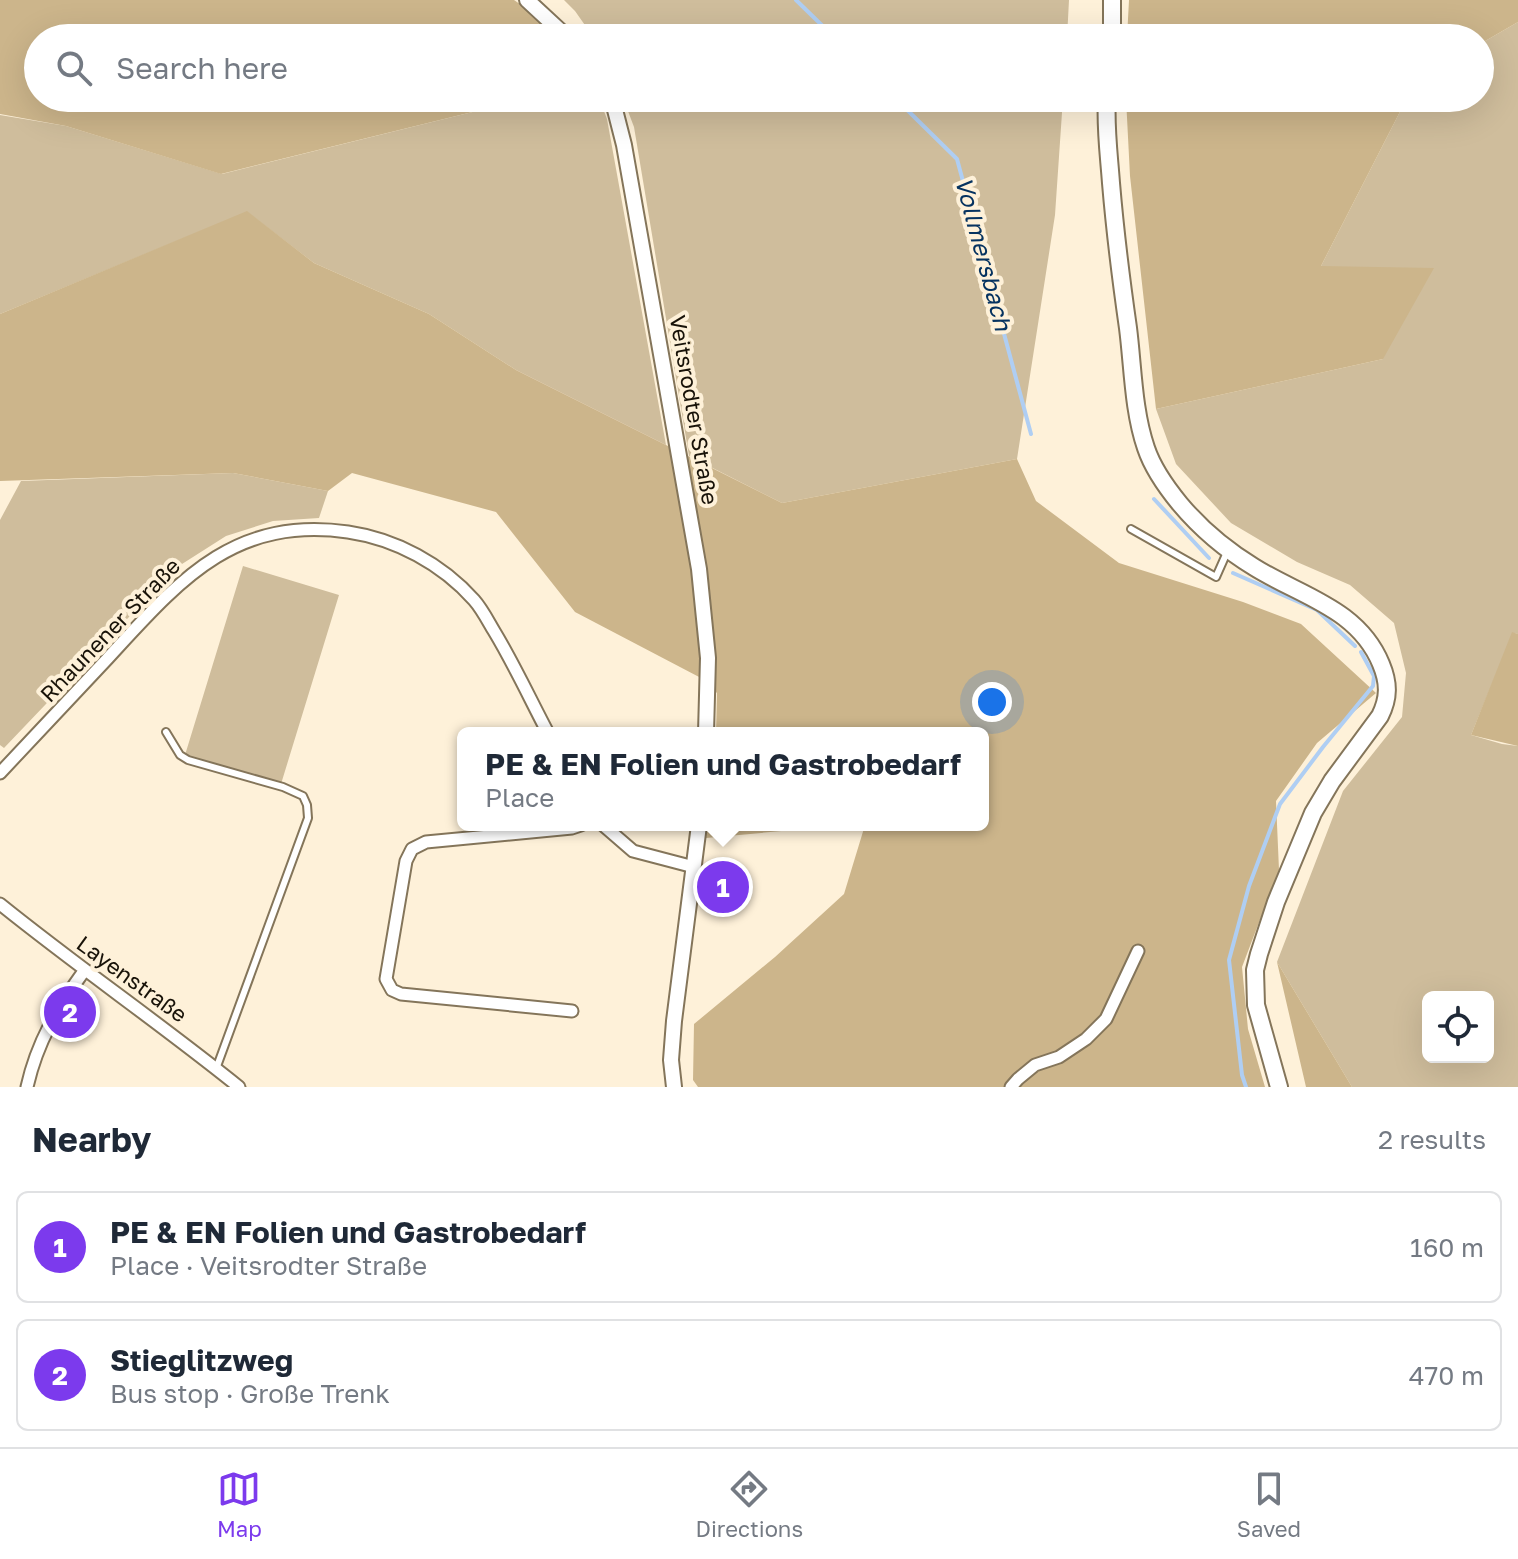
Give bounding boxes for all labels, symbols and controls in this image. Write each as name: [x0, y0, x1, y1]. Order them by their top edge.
search box: [24, 24, 1494, 112]
icon: search: [52, 46, 96, 90]
text: Search here: [116, 50, 288, 86]
water label: Vollmersbach: [950, 174, 1019, 335]
street label: Veitsrodter Straße: [665, 313, 724, 507]
street label: Rhaunener Straße: [34, 552, 185, 707]
your location: [972, 682, 1012, 722]
popup: [457, 727, 989, 831]
text: PE & EN Folien und Gastrobedarf: [485, 746, 961, 782]
text: Place: [485, 782, 554, 813]
pin: 1: [697, 857, 749, 917]
street label: Layenstraße: [72, 930, 193, 1028]
pin: 2: [44, 982, 96, 1042]
map controls: [1422, 991, 1494, 1063]
button: locate: [1422, 991, 1494, 1063]
text: Nearby: [32, 1119, 152, 1159]
text: 2 results: [1378, 1124, 1486, 1155]
text: PE & EN Folien und Gastrobedarf: [110, 1214, 586, 1250]
text: 1: [53, 1232, 67, 1263]
text: 160 m: [1410, 1232, 1484, 1263]
text: Place · Veitsrodter Straße: [110, 1250, 427, 1281]
text: Stieglitzweg: [110, 1342, 293, 1378]
text: 2: [52, 1360, 68, 1391]
text: 470 m: [1409, 1360, 1484, 1391]
text: Bus stop · Große Trenk: [110, 1378, 390, 1409]
tab: Map: [217, 1467, 262, 1542]
tab: Directions: [696, 1467, 803, 1542]
tab: Saved: [1237, 1467, 1301, 1542]

